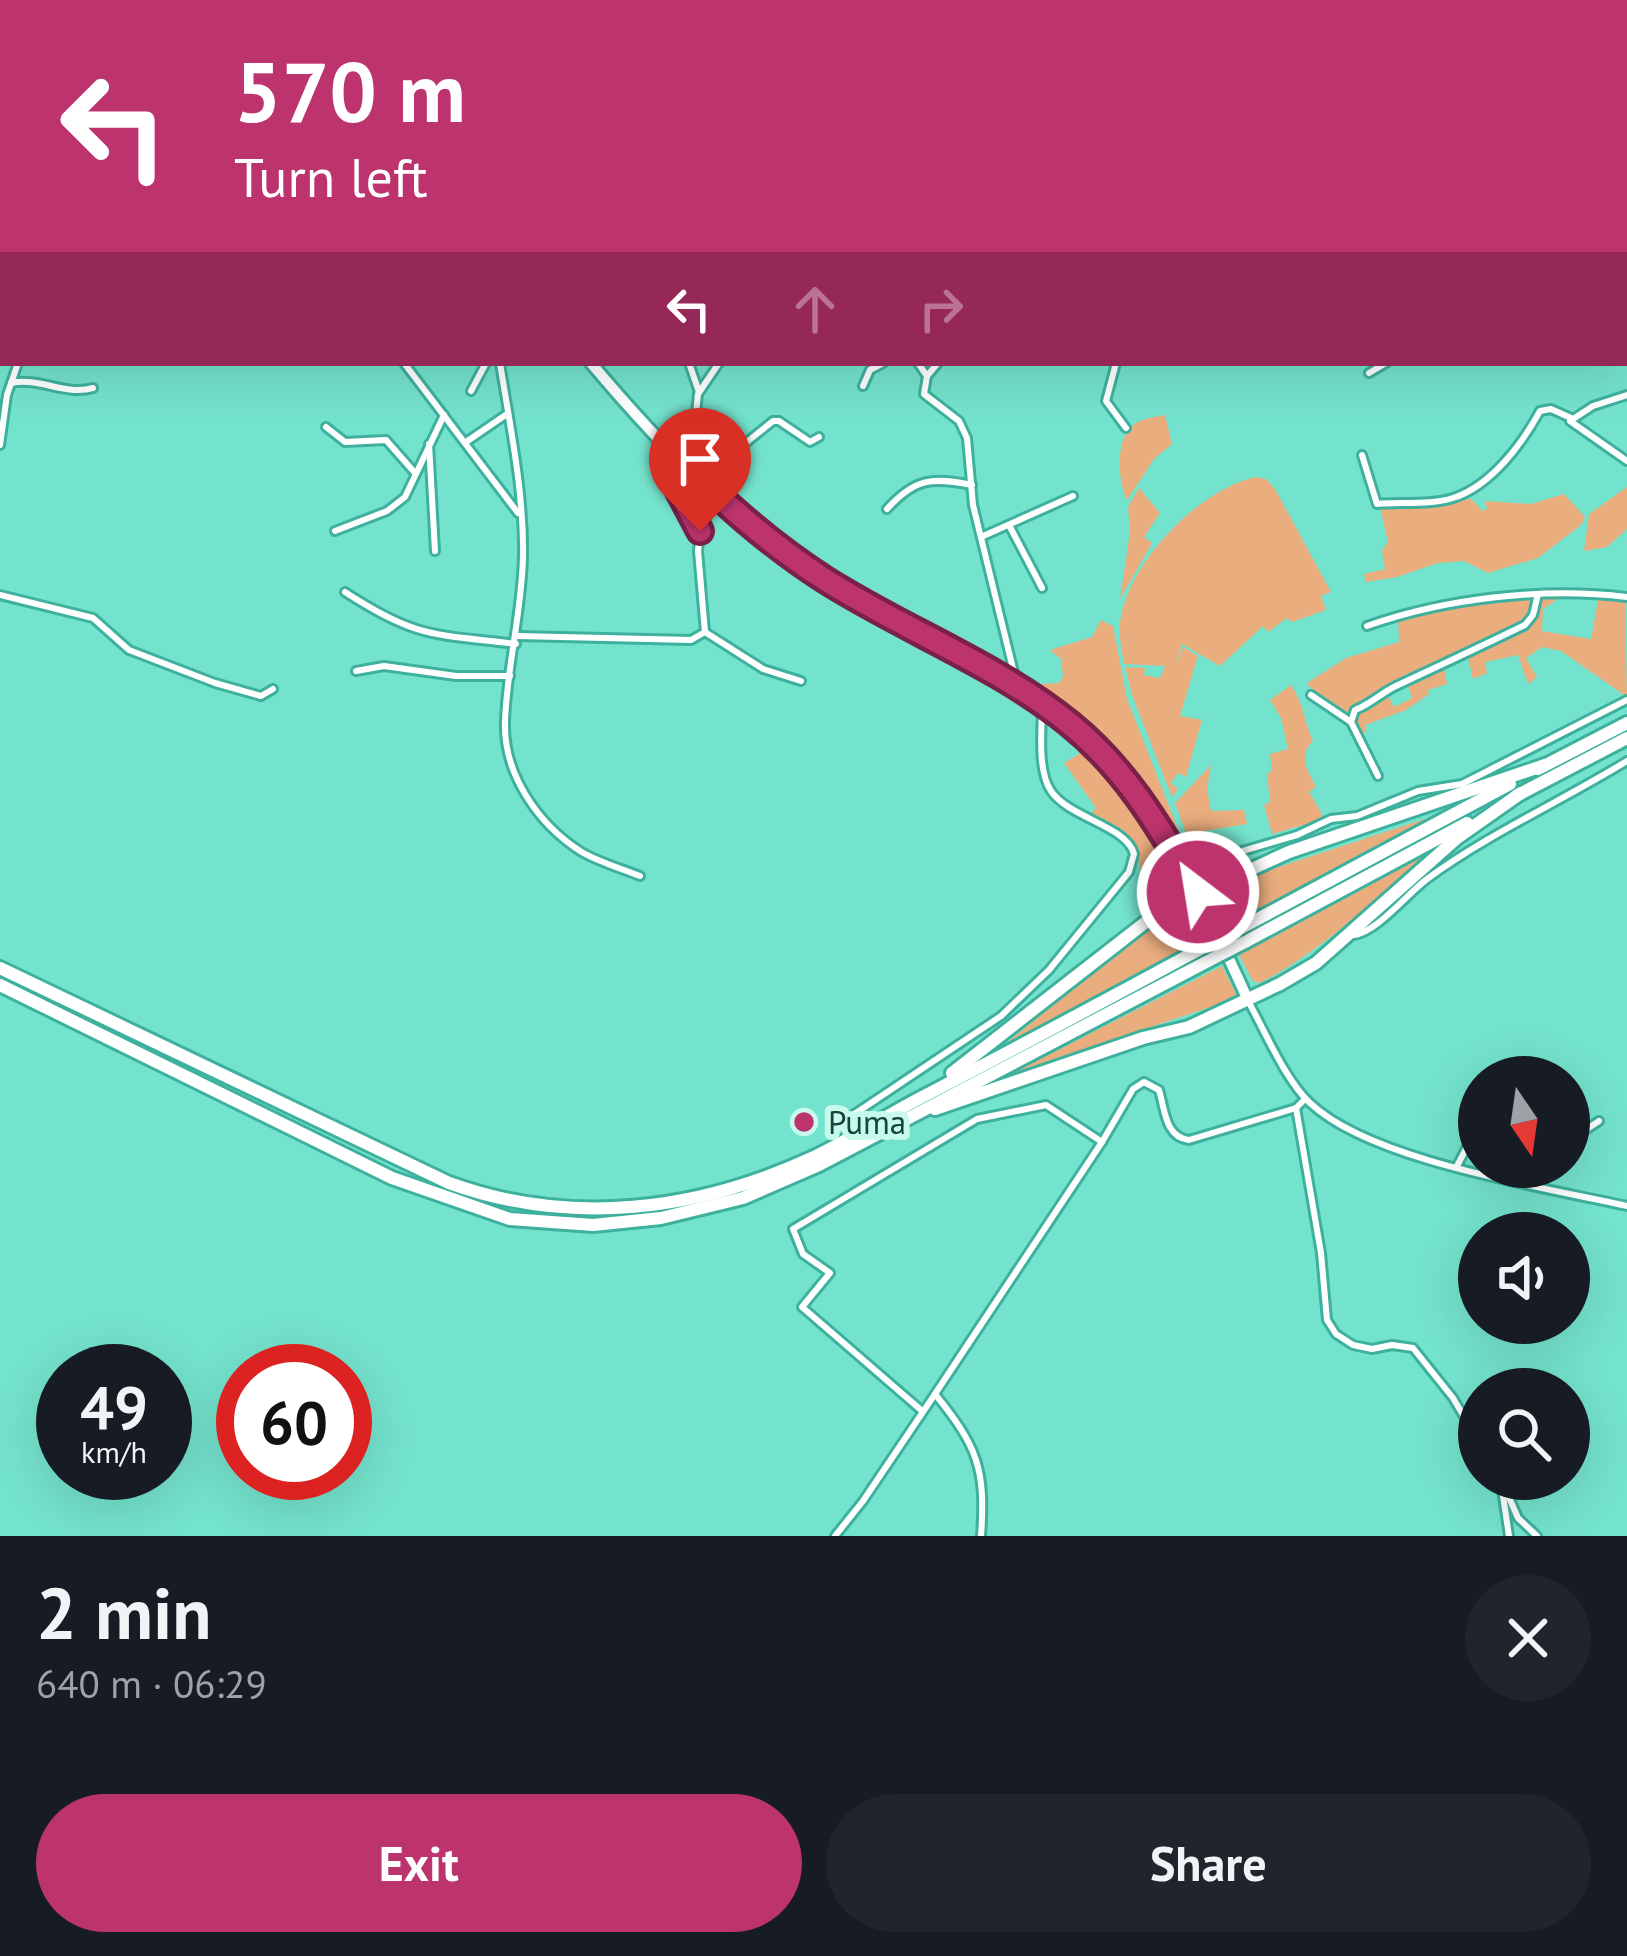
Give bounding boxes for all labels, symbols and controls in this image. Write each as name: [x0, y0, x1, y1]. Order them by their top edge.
text: 570 m: [234, 36, 466, 145]
icon: left: [36, 48, 192, 204]
text: Turn left: [234, 142, 428, 212]
icon: left: [656, 276, 722, 342]
icon: ahead: [782, 276, 848, 342]
icon: right: [908, 276, 974, 342]
pin: [649, 408, 751, 531]
icon: arrive: [667, 426, 733, 492]
position arrow: [1135, 829, 1261, 955]
north arrow: [1458, 1056, 1590, 1188]
map controls: [1458, 1056, 1590, 1500]
place label: Puma: [828, 1100, 906, 1143]
marker: Puma: [791, 1109, 817, 1135]
button: sound: [1458, 1212, 1590, 1344]
speed limit sign: 60: [216, 1344, 372, 1500]
text: 49: [80, 1368, 148, 1446]
button: search: [1458, 1368, 1590, 1500]
text: km/h: [81, 1432, 147, 1471]
text: 2 min: [36, 1566, 212, 1659]
button: close: [1465, 1575, 1591, 1701]
text: 640 m · 06:29: [36, 1658, 267, 1709]
button: Exit: [36, 1794, 802, 1932]
button: Share: [826, 1794, 1591, 1932]

